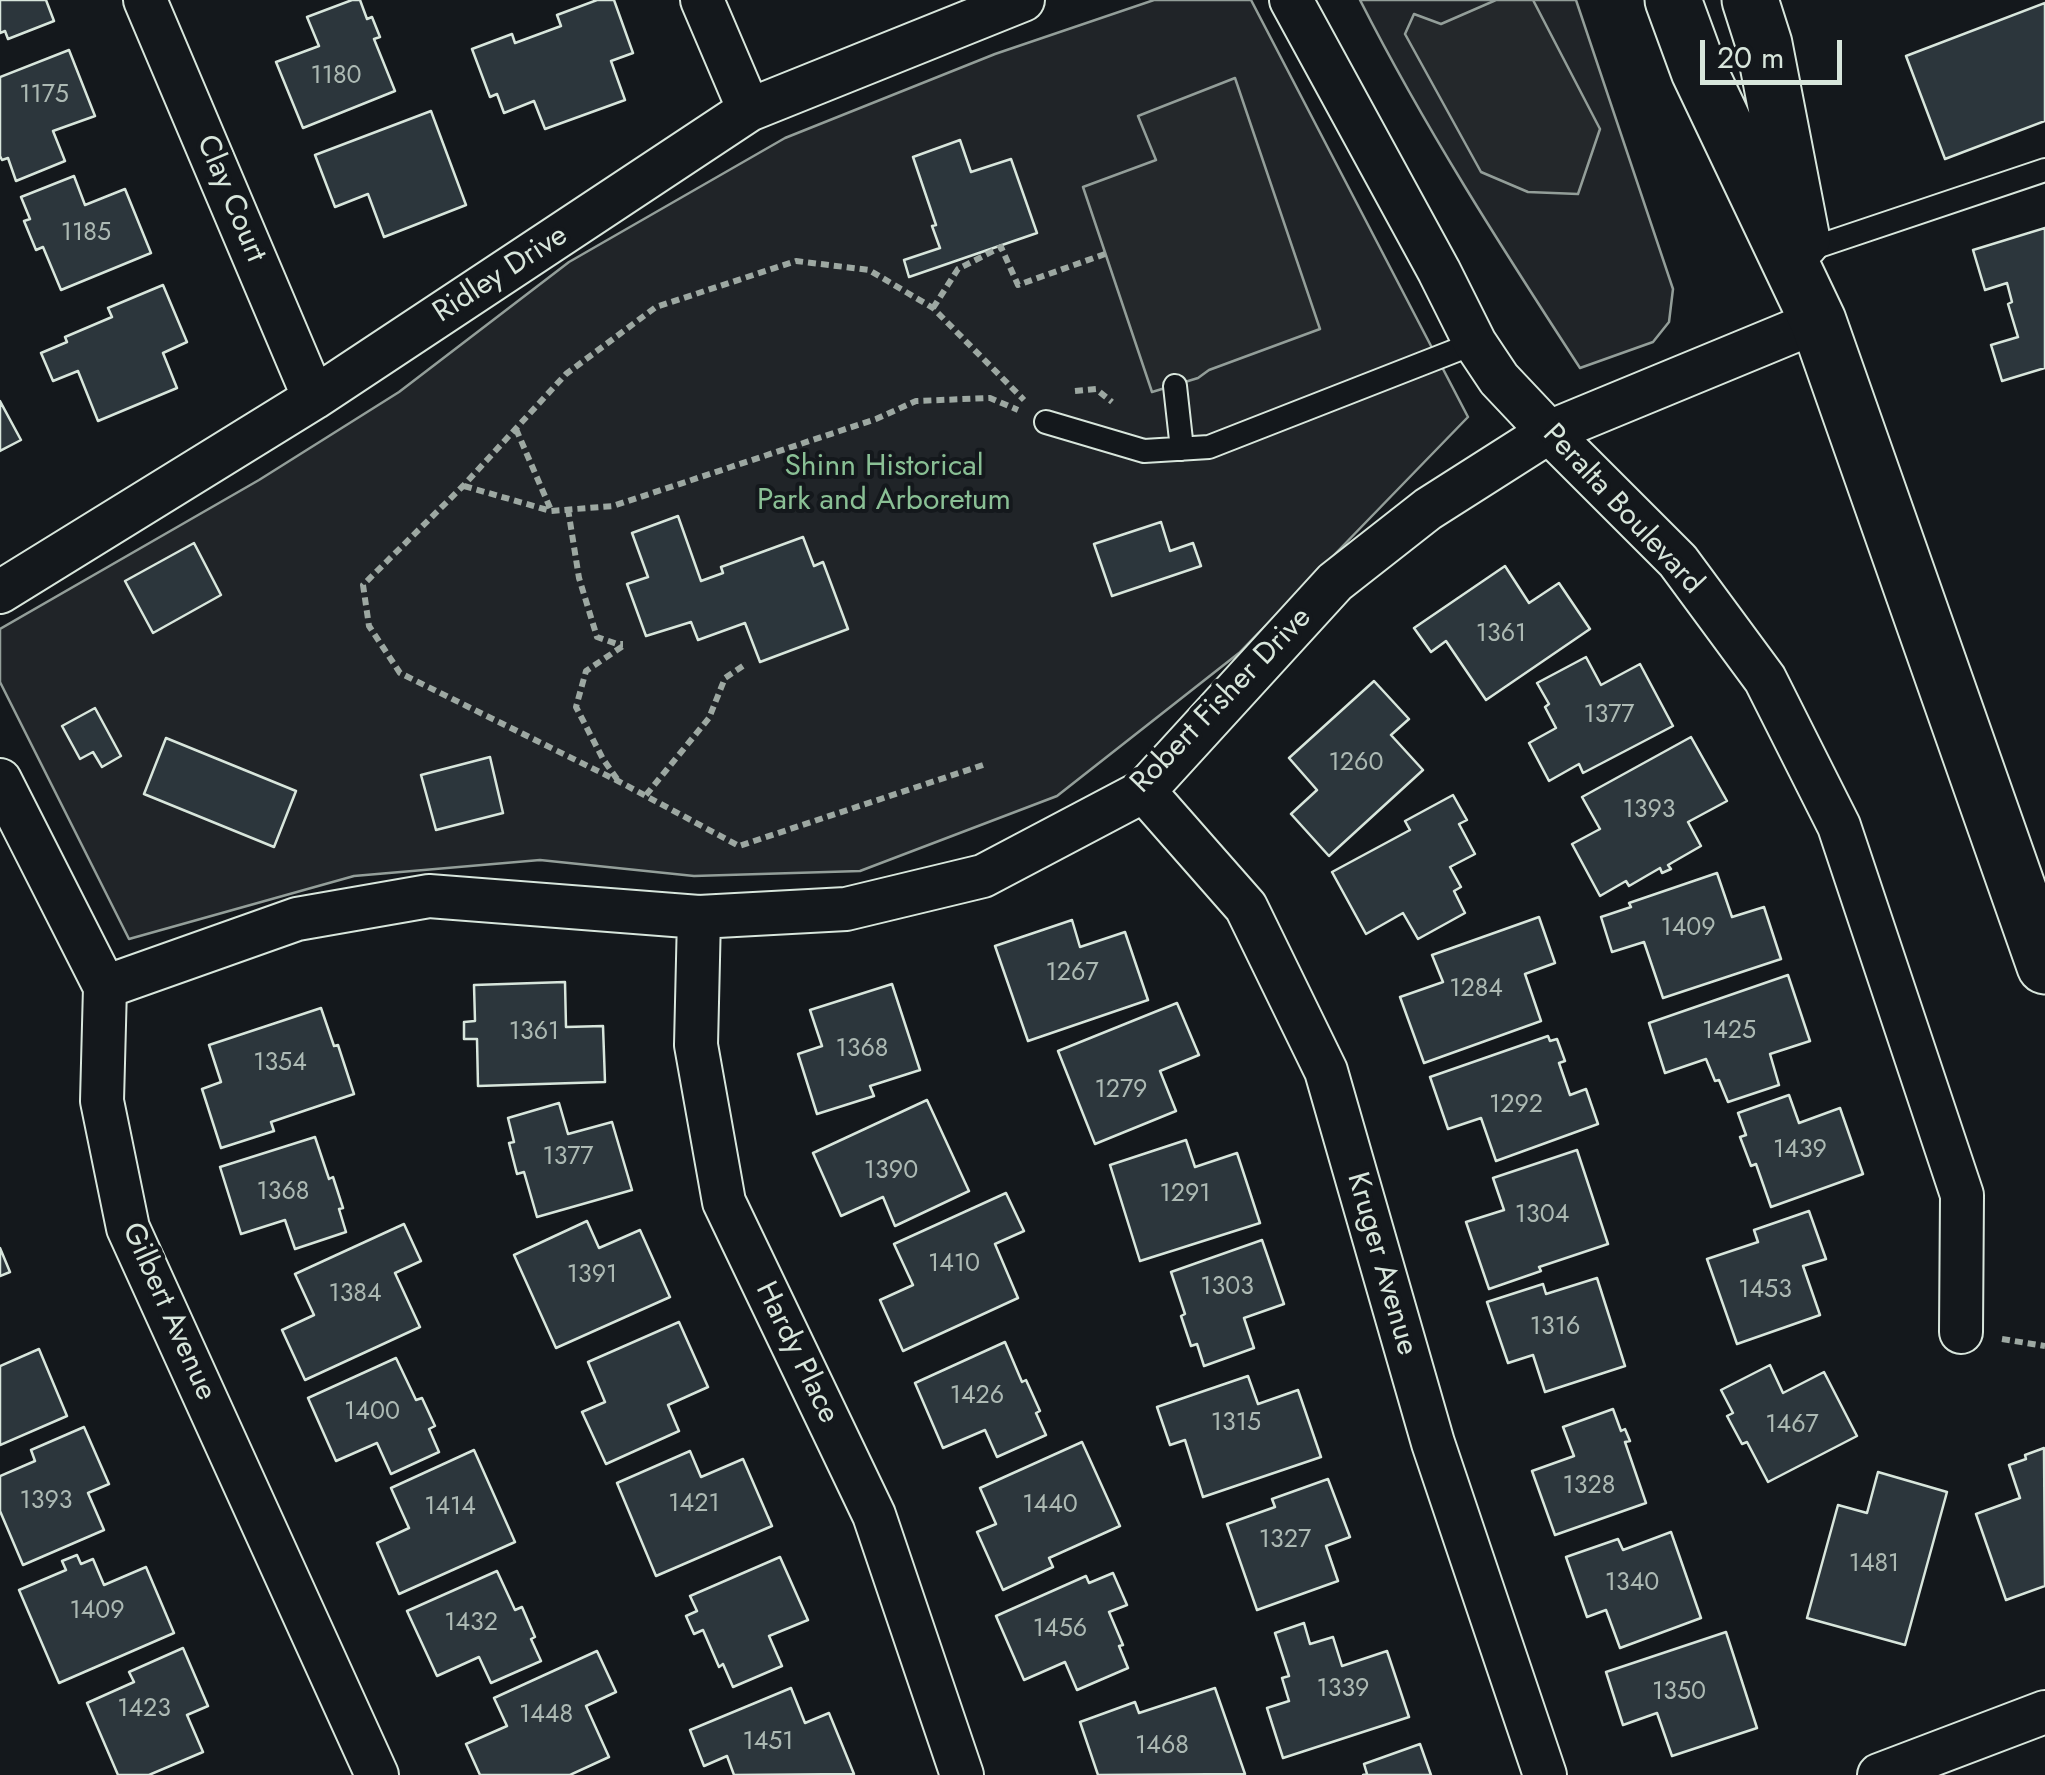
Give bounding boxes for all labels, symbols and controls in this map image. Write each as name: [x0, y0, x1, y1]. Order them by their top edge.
scale bar: [1705, 20, 1848, 82]
text: 20 m: [1717, 36, 1784, 79]
house number: 1180: [310, 62, 362, 92]
house number: 1175: [19, 81, 69, 111]
street label: Clay Court: [187, 130, 273, 268]
street label: Ridley Drive: [427, 218, 575, 332]
house number: 1185: [61, 219, 111, 249]
street label: Peralta Boulevard: [1534, 418, 1710, 602]
park label: Shinn Historical Park and Arboretum: [757, 450, 1011, 520]
street label: Robert Fisher Drive: [1124, 601, 1320, 801]
house number: 1361: [1476, 620, 1526, 650]
house number: 1377: [1584, 701, 1634, 731]
house number: 1260: [1329, 749, 1383, 779]
house number: 1393: [1623, 796, 1675, 826]
house number: 1409: [1660, 914, 1716, 944]
house number: 1267: [1046, 959, 1098, 989]
house number: 1284: [1449, 975, 1503, 1005]
house number: 1425: [1702, 1017, 1756, 1047]
house number: 1361: [509, 1018, 559, 1048]
house number: 1368: [836, 1035, 888, 1065]
house number: 1354: [253, 1049, 307, 1079]
house number: 1279: [1095, 1076, 1147, 1106]
house number: 1292: [1489, 1091, 1543, 1121]
house number: 1439: [1773, 1136, 1827, 1166]
house number: 1377: [543, 1143, 593, 1173]
house number: 1390: [864, 1157, 918, 1187]
street label: Kruger Avenue: [1338, 1169, 1424, 1359]
house number: 1368: [257, 1178, 309, 1208]
house number: 1291: [1159, 1180, 1211, 1210]
house number: 1304: [1515, 1201, 1569, 1231]
street label: Gilbert Avenue: [113, 1218, 223, 1406]
house number: 1410: [928, 1250, 980, 1280]
house number: 1391: [567, 1261, 617, 1291]
house number: 1303: [1200, 1273, 1254, 1303]
street label: Hardy Place: [746, 1276, 846, 1430]
house number: 1453: [1738, 1276, 1792, 1306]
house number: 1384: [328, 1280, 382, 1310]
house number: 1316: [1530, 1313, 1580, 1343]
house number: 1426: [950, 1382, 1004, 1412]
house number: 1400: [344, 1398, 400, 1428]
house number: 1315: [1211, 1409, 1261, 1439]
house number: 1467: [1765, 1411, 1819, 1441]
house number: 1328: [1563, 1472, 1615, 1502]
house number: 1393: [20, 1487, 72, 1517]
house number: 1421: [668, 1490, 720, 1520]
house number: 1440: [1022, 1491, 1078, 1521]
house number: 1414: [424, 1493, 476, 1523]
house number: 1327: [1259, 1526, 1311, 1556]
house number: 1481: [1849, 1550, 1899, 1580]
house number: 1340: [1605, 1569, 1659, 1599]
house number: 1409: [69, 1597, 125, 1627]
house number: 1432: [444, 1609, 498, 1639]
house number: 1456: [1033, 1615, 1087, 1645]
house number: 1339: [1317, 1675, 1369, 1705]
house number: 1350: [1652, 1678, 1706, 1708]
house number: 1423: [117, 1695, 171, 1725]
house number: 1448: [519, 1701, 573, 1731]
house number: 1451: [742, 1728, 794, 1758]
house number: 1468: [1135, 1732, 1189, 1762]

